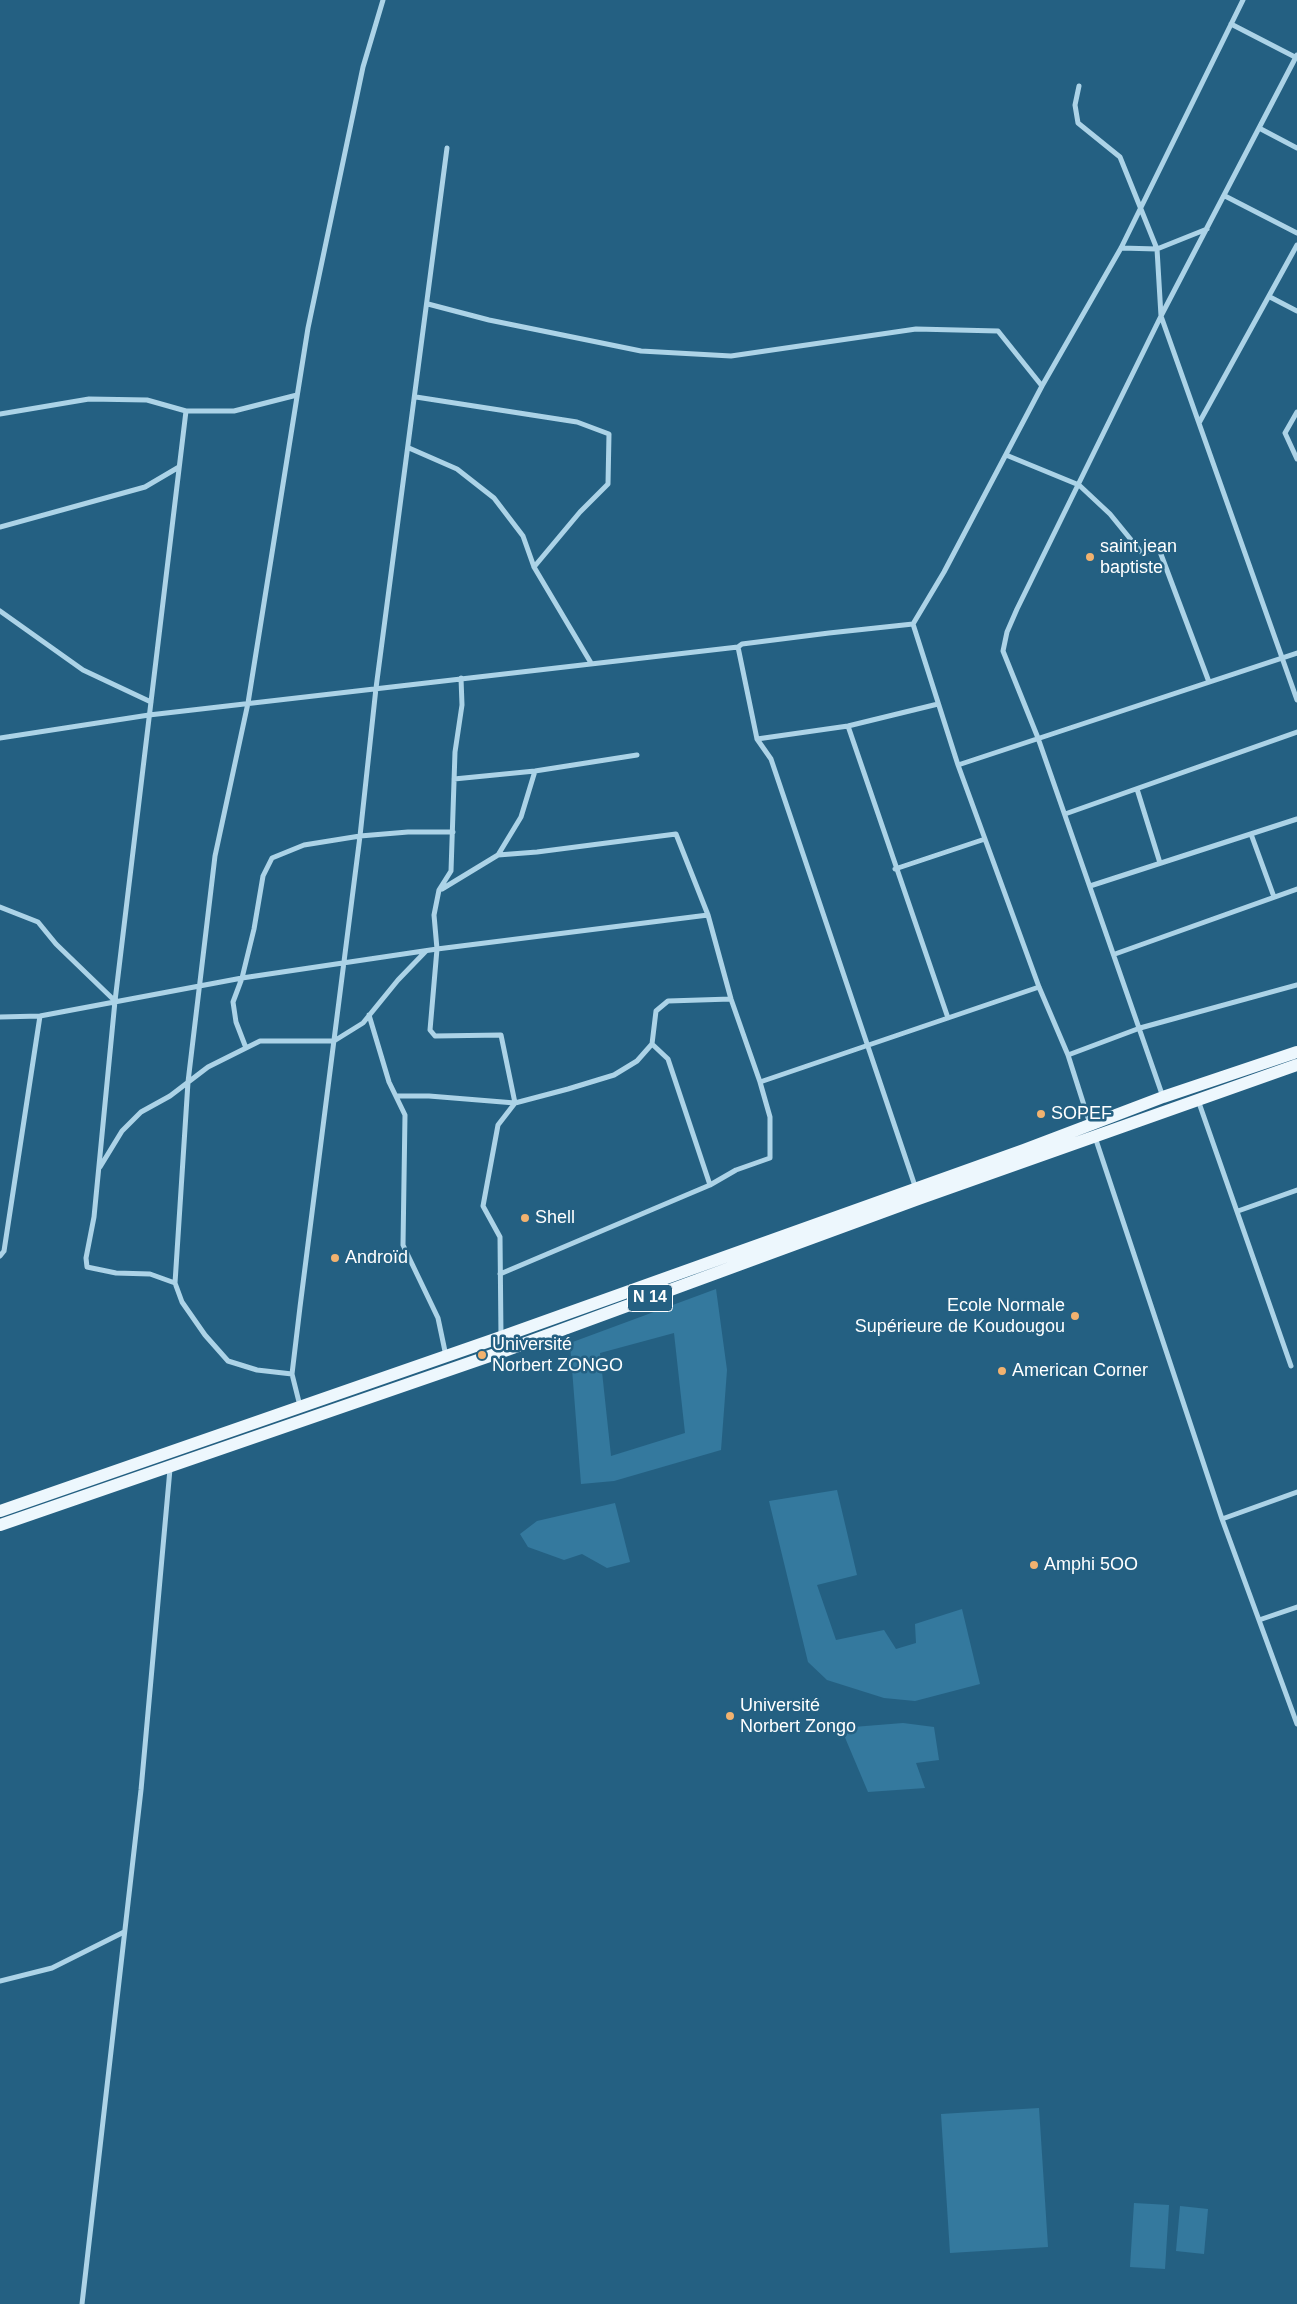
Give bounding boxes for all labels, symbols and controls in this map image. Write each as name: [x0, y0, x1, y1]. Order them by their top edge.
place label: saint jean baptiste: [1100, 536, 1177, 578]
marker: saint jean baptiste: [1084, 551, 1096, 563]
place label: SOPEF: [1051, 1103, 1112, 1125]
marker: SOPEF: [1035, 1108, 1047, 1120]
place label: Shell: [535, 1207, 575, 1229]
marker: Shell: [519, 1212, 531, 1224]
place label: Androïd: [345, 1247, 408, 1269]
marker: Androïd: [329, 1252, 341, 1264]
road number: N 14: [628, 1285, 672, 1312]
place label: Ecole Normale Supérieure de Koudougou: [855, 1295, 1065, 1338]
marker: Ecole Normale Supérieure de Koudougou: [1069, 1310, 1081, 1322]
place label: Université Norbert ZONGO: [492, 1334, 623, 1376]
marker: Université Norbert ZONGO: [476, 1349, 488, 1361]
place label: American Corner: [1012, 1360, 1148, 1382]
marker: American Corner: [996, 1365, 1008, 1377]
place label: Amphi 5OO: [1044, 1554, 1138, 1576]
marker: Amphi 5OO: [1028, 1559, 1040, 1571]
place label: Université Norbert Zongo: [740, 1695, 856, 1738]
marker: Université Norbert Zongo: [724, 1710, 736, 1722]

